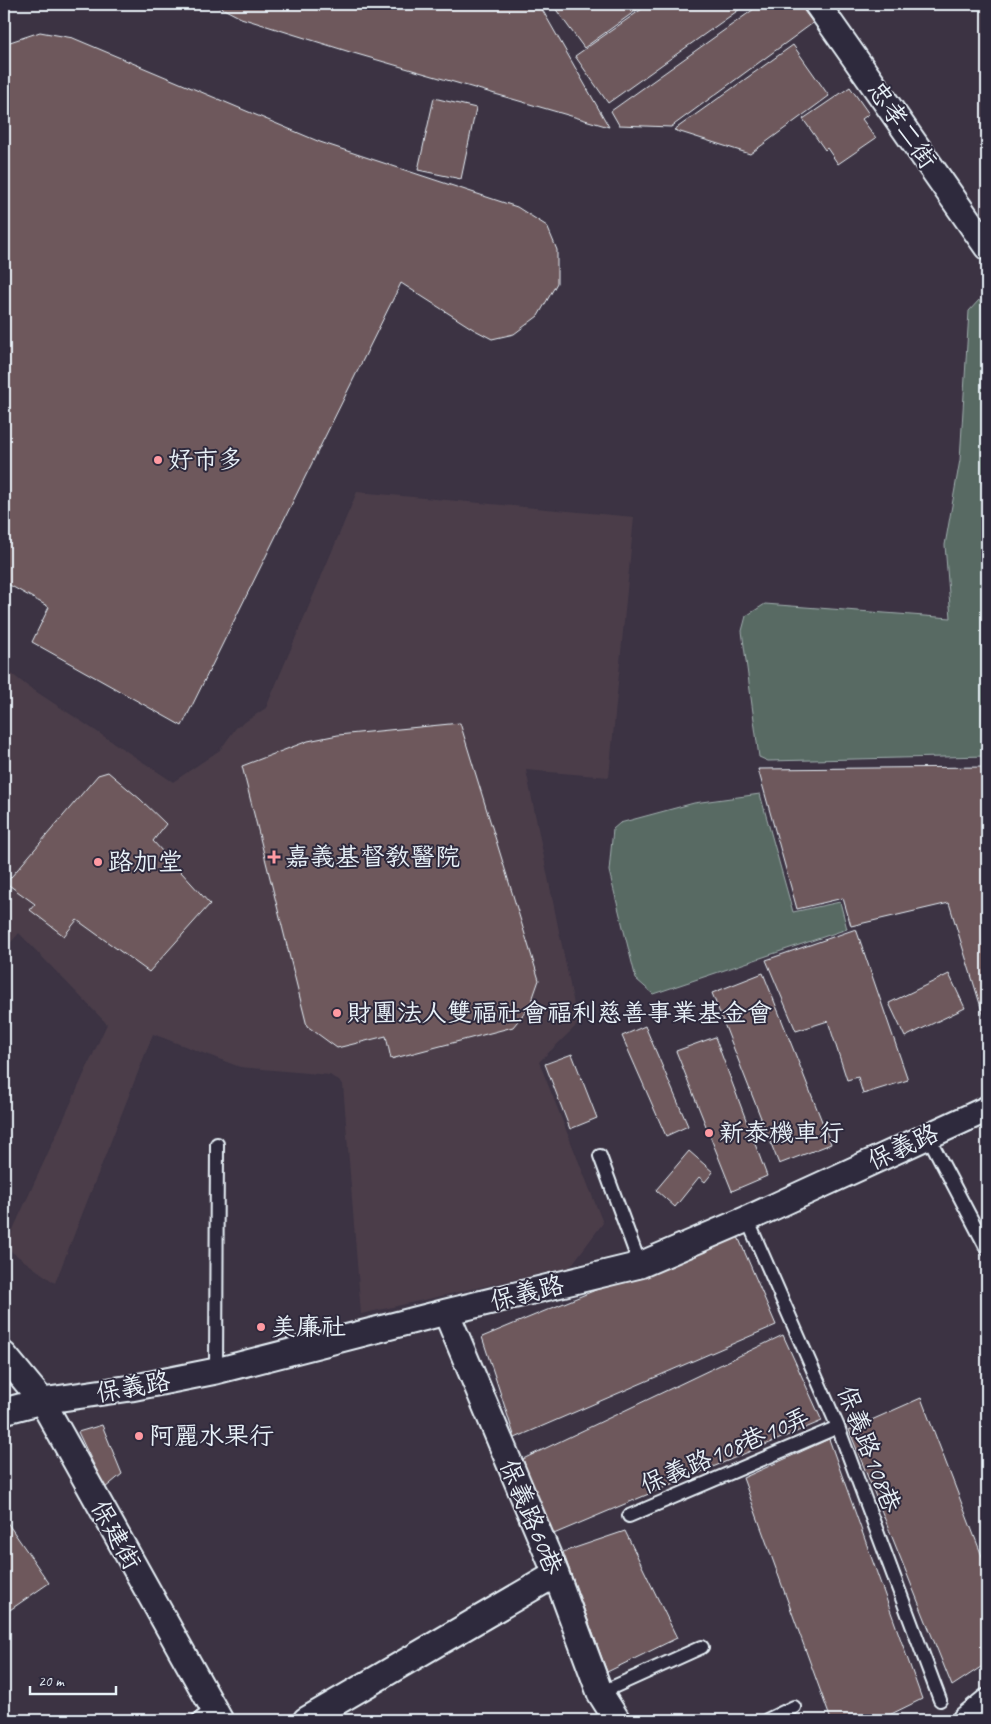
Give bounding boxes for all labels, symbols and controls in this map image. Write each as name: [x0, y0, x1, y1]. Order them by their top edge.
street label: 忠孝二街: [860, 75, 944, 175]
place label: 好市多: [168, 444, 243, 476]
marker: 好市多: [152, 454, 164, 466]
place label: 嘉義基督教醫院: [285, 841, 460, 873]
place label: 路加堂: [108, 846, 183, 878]
marker: 嘉義基督教醫院: [267, 850, 281, 864]
marker: 路加堂: [92, 856, 104, 868]
place label: 財團法人雙福社會福利慈善事業基金會: [347, 997, 772, 1029]
marker: 財團法人雙福社會福利慈善事業基金會: [331, 1007, 343, 1019]
place label: 新泰機車行: [719, 1117, 844, 1149]
street label: 保義路: [862, 1117, 944, 1177]
marker: 新泰機車行: [703, 1127, 715, 1139]
street label: 保義路: [487, 1268, 567, 1318]
place label: 美廉社: [271, 1311, 346, 1343]
marker: 美廉社: [255, 1321, 267, 1333]
street label: 保義路: [93, 1365, 173, 1409]
street label: 保義路108巷: [830, 1381, 908, 1517]
street label: 保義路108巷10弄: [635, 1401, 815, 1501]
place label: 阿麗水果行: [149, 1420, 274, 1452]
marker: 阿麗水果行: [133, 1430, 145, 1442]
street label: 保義路60巷: [492, 1454, 570, 1580]
street label: 保建街: [84, 1494, 148, 1576]
scale bar: [30, 1664, 116, 1696]
text: 20 m: [38, 1672, 65, 1691]

